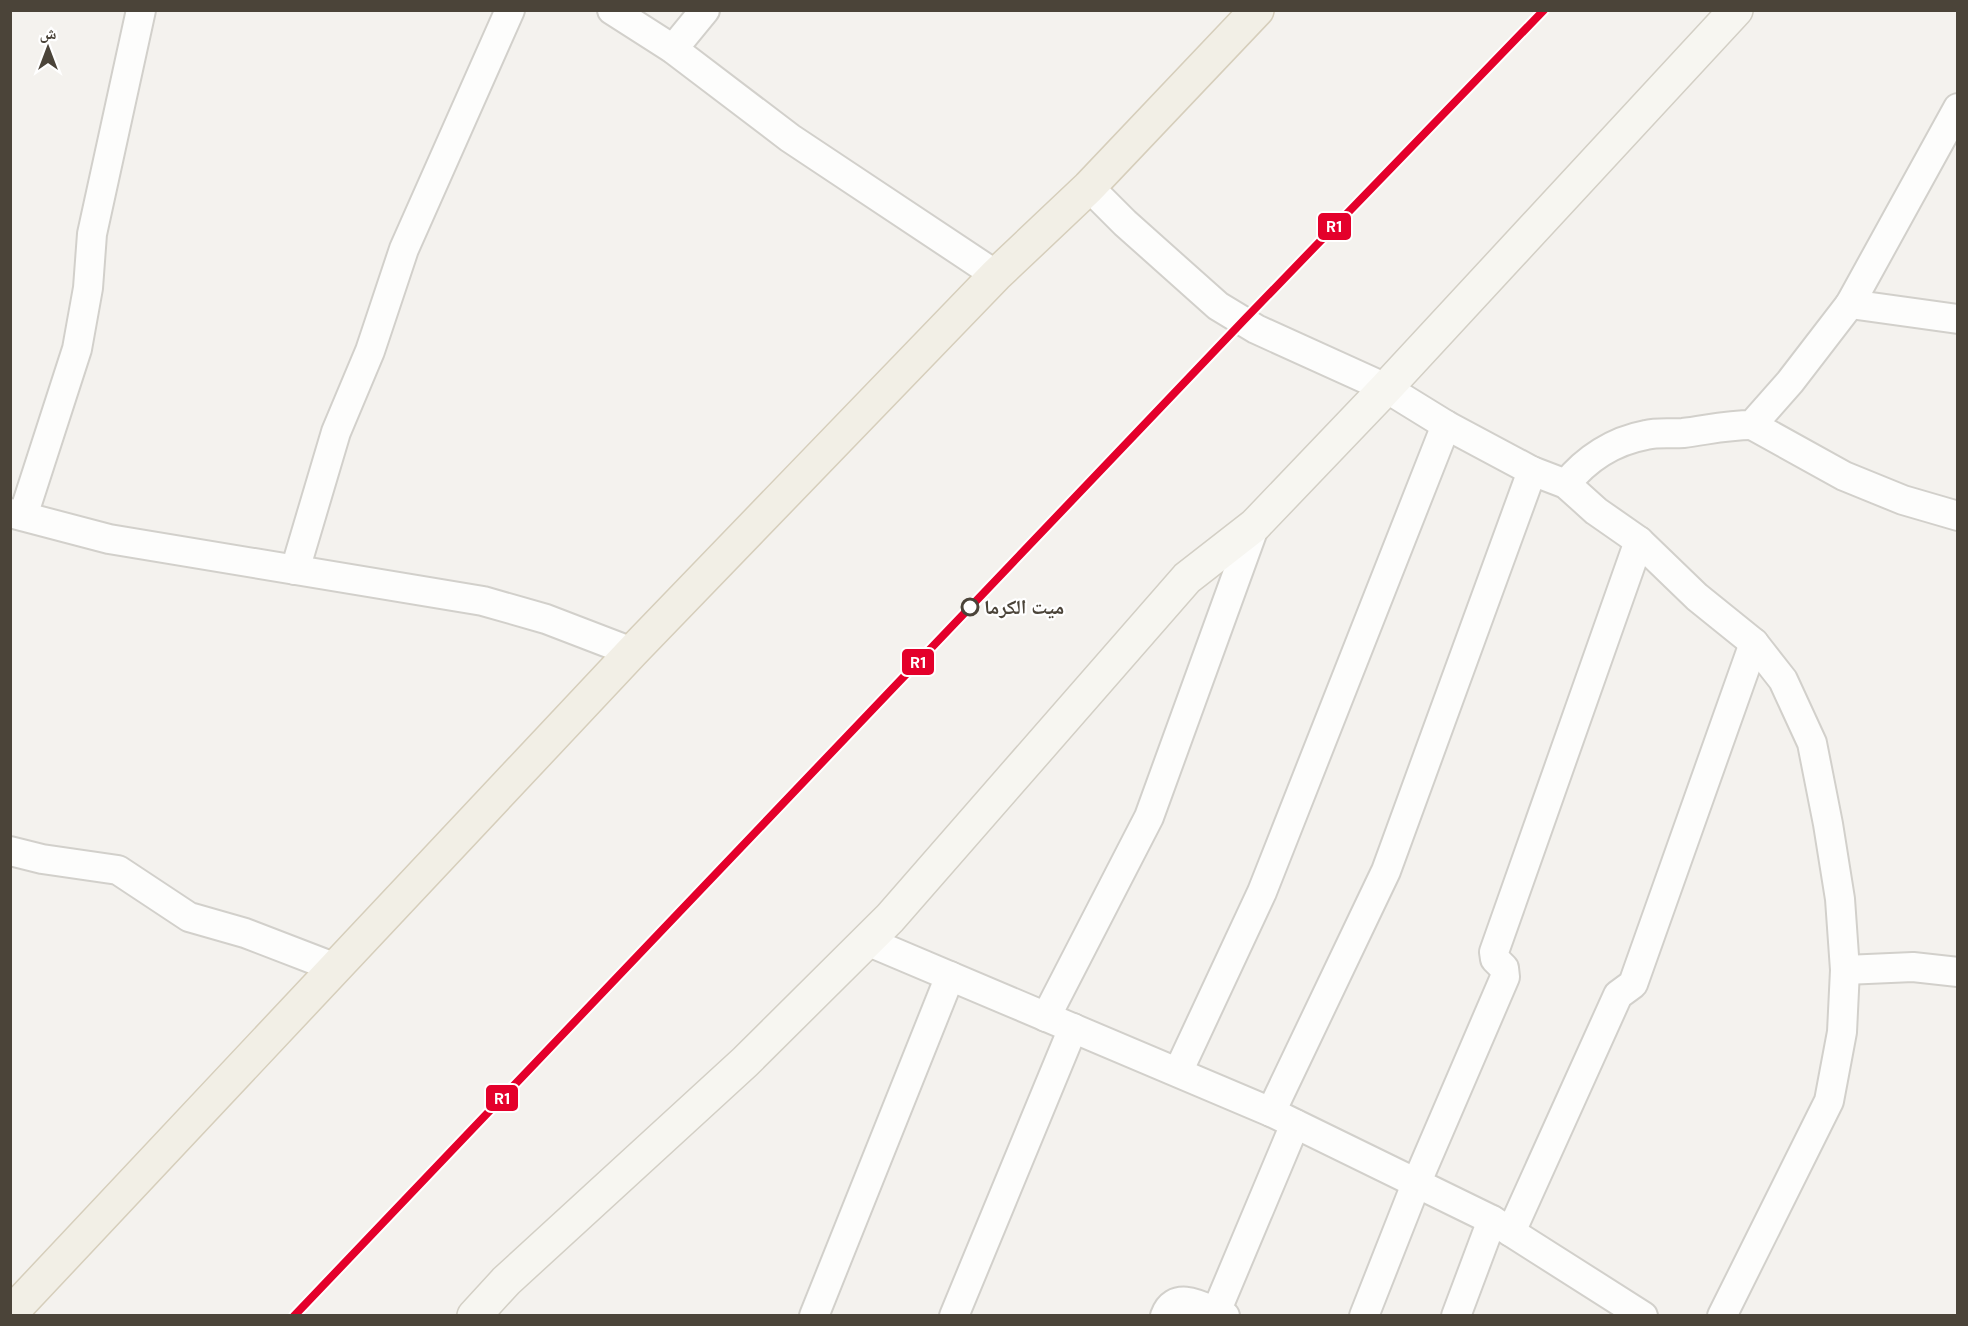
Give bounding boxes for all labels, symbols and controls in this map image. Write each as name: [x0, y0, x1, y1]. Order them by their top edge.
north arrow: [18, 18, 78, 78]
text: ش: [40, 23, 57, 44]
line badge: R1: [1317, 212, 1352, 241]
text: R1: [1326, 216, 1342, 237]
place label: ميت الكرما: [984, 594, 1064, 620]
marker: ميت الكرما: [961, 598, 979, 616]
line badge: R1: [901, 648, 935, 676]
text: R1: [910, 652, 926, 673]
line badge: R1: [485, 1084, 519, 1112]
text: R1: [494, 1088, 510, 1109]

